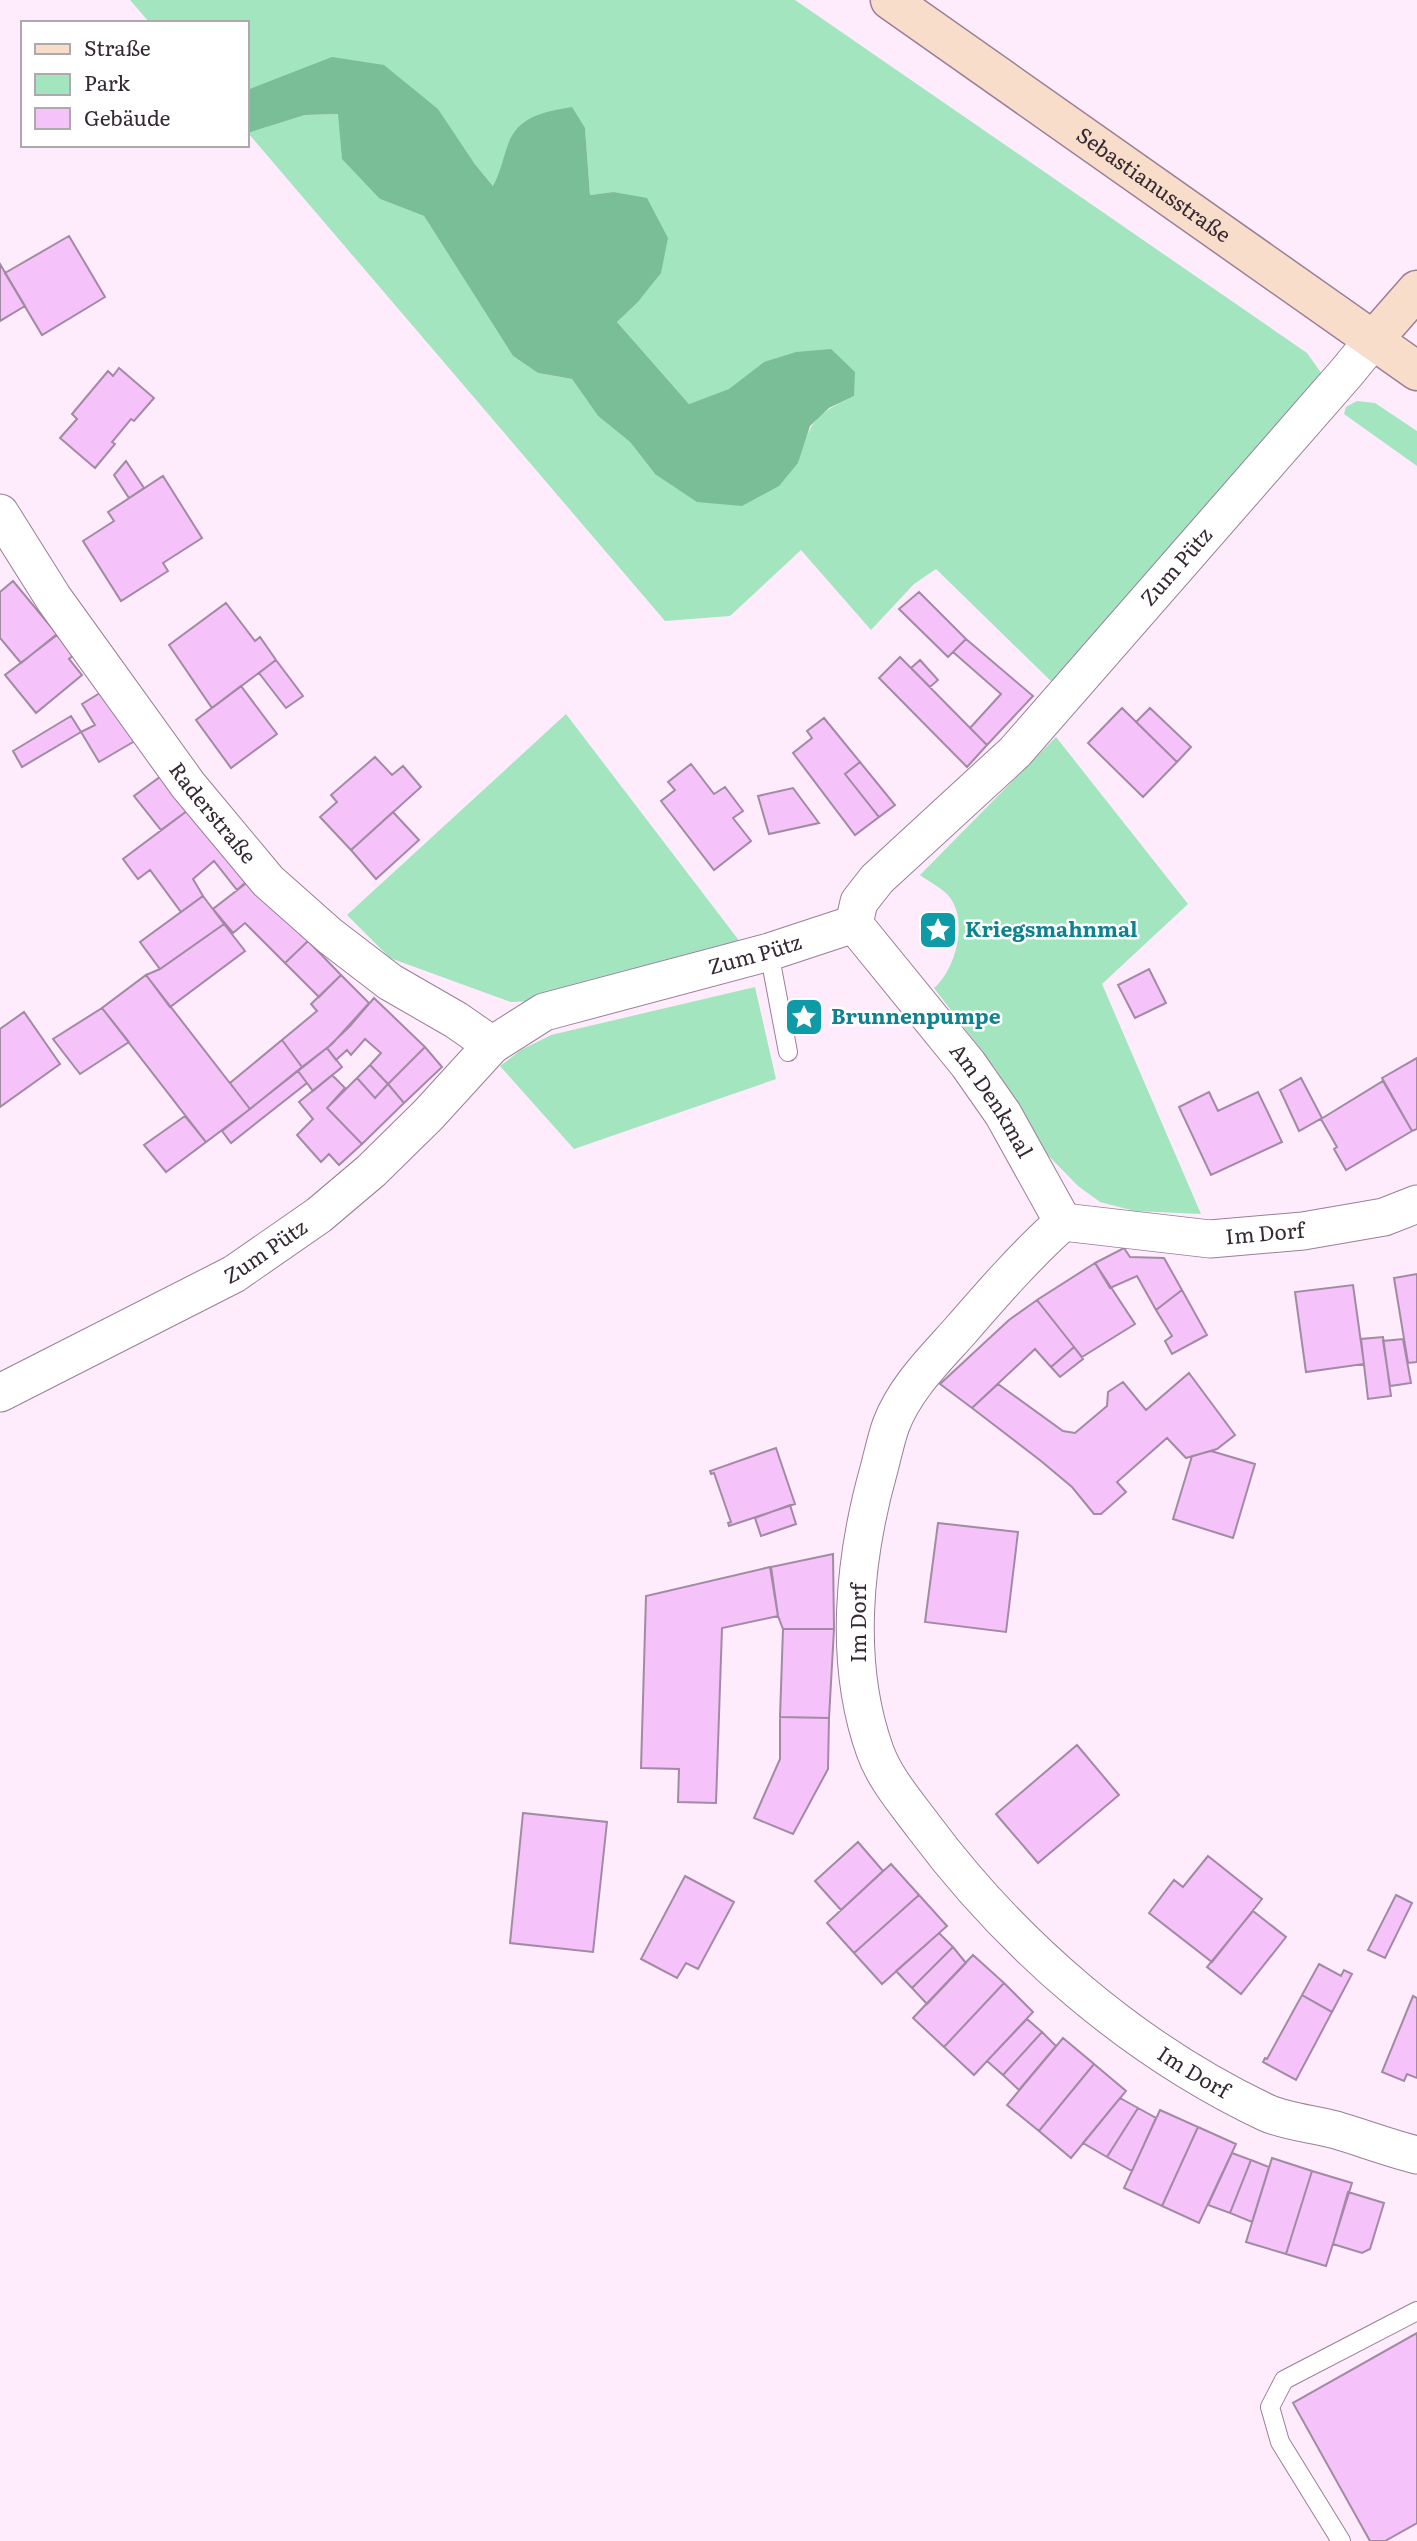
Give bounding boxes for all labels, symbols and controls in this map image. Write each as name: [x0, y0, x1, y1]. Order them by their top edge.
legend: [21, 21, 248, 147]
text: Straße: [84, 31, 151, 62]
text: Park: [84, 66, 130, 97]
text: Gebäude: [84, 101, 171, 132]
street label: Sebastianusstraße: [1071, 118, 1238, 249]
street label: Zum Pütz: [1132, 519, 1218, 612]
street label: Raderstraße: [163, 755, 265, 869]
place icon: Kriegsmahnmal: [917, 909, 959, 951]
place label: Kriegsmahnmal: [965, 912, 1138, 943]
street label: Zum Pütz: [704, 924, 805, 981]
place icon: Brunnenpumpe: [783, 996, 825, 1038]
place label: Brunnenpumpe: [831, 999, 1001, 1030]
street label: Am Denkmal: [944, 1035, 1042, 1163]
street label: Zum Pütz: [218, 1210, 312, 1290]
street label: Im Dorf: [1224, 1212, 1308, 1250]
street label: Im Dorf: [841, 1581, 872, 1663]
street label: Im Dorf: [1152, 2037, 1238, 2105]

